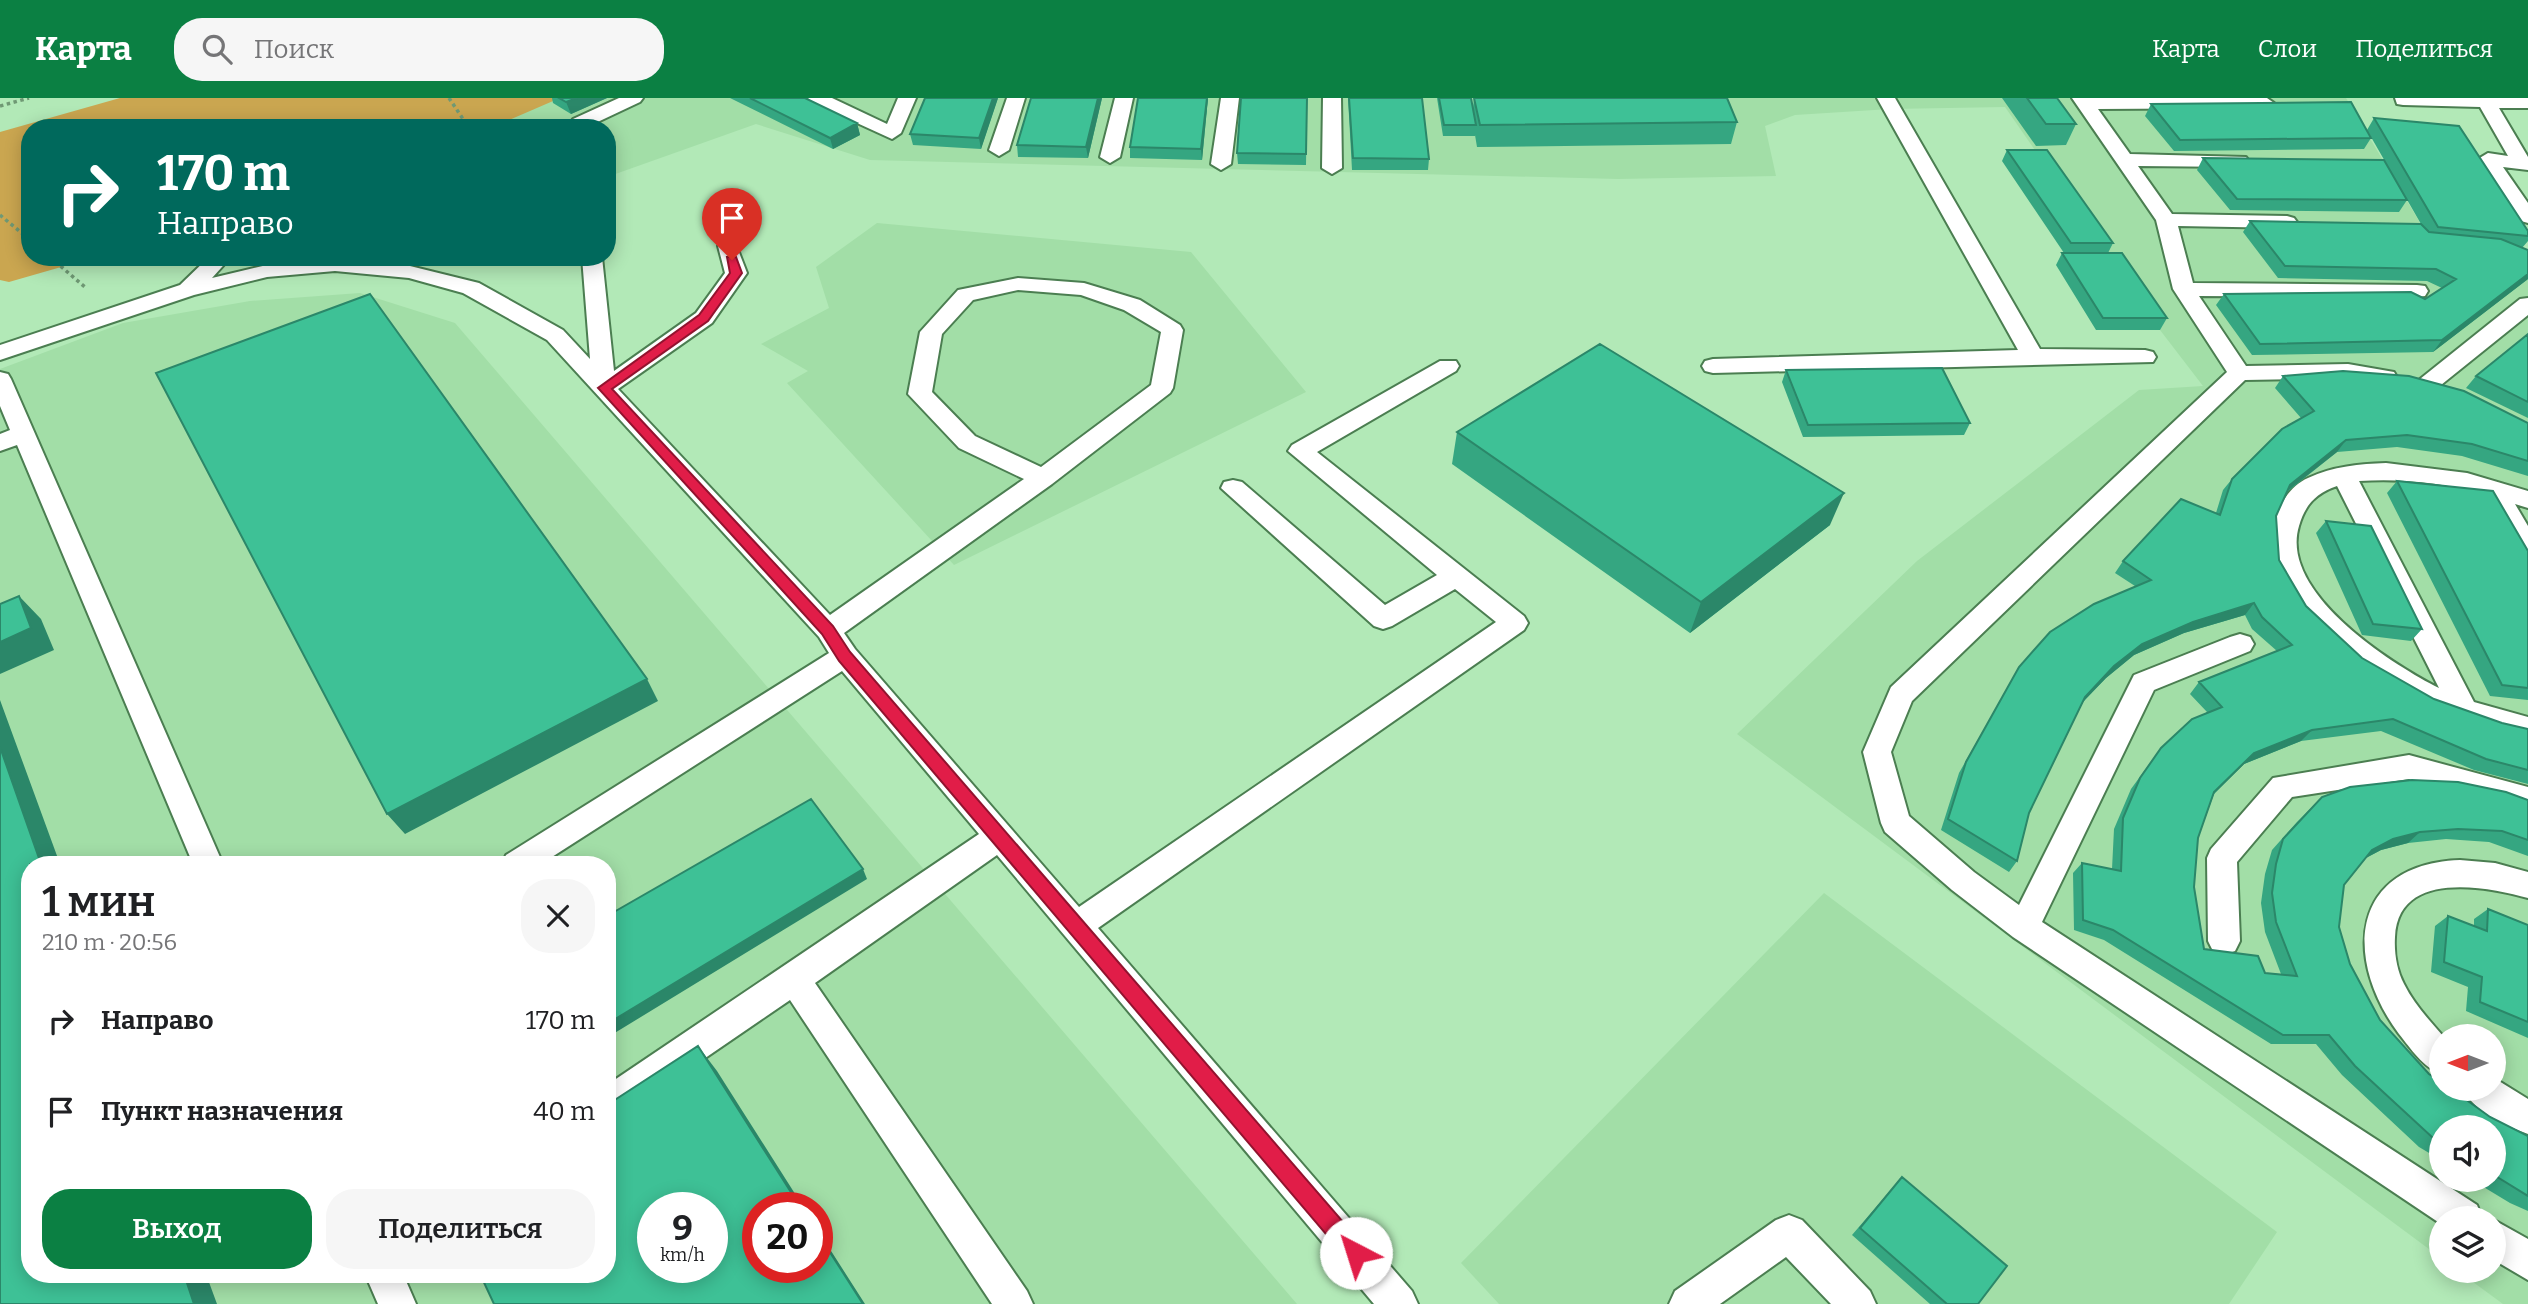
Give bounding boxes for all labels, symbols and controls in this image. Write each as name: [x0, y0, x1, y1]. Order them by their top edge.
search box: [174, 18, 664, 81]
text: Карта: [35, 29, 132, 69]
icon: search: [198, 30, 236, 68]
text: Поиск: [254, 34, 334, 65]
text: Карта: [2152, 35, 2220, 63]
text: Слои: [2258, 35, 2317, 63]
text: Поделиться: [2355, 35, 2493, 63]
text: 170 m: [157, 144, 290, 203]
icon: right: [42, 147, 133, 238]
pin: [702, 188, 762, 260]
icon: arrive: [713, 199, 751, 237]
text: Направо: [157, 204, 294, 242]
text: 1 мин: [42, 877, 155, 927]
button: close: [521, 879, 595, 953]
text: 210 m · 20:56: [42, 928, 177, 956]
icon: right: [42, 1002, 80, 1040]
text: Направо: [101, 1005, 214, 1036]
text: 170 m: [525, 1005, 595, 1036]
north arrow: [2429, 1024, 2506, 1101]
map controls: [2429, 1024, 2506, 1283]
icon: arrive: [42, 1093, 80, 1131]
text: Пункт назначения: [101, 1096, 343, 1127]
text: 40 m: [533, 1096, 595, 1127]
button: sound: [2429, 1115, 2506, 1192]
button: Выход: [42, 1189, 312, 1269]
button: Поделиться: [326, 1189, 595, 1269]
speed limit sign: 20: [742, 1192, 833, 1283]
button: layers: [2429, 1206, 2506, 1283]
text: 9: [672, 1207, 693, 1249]
position arrow: [1319, 1216, 1393, 1290]
text: km/h: [660, 1244, 705, 1266]

